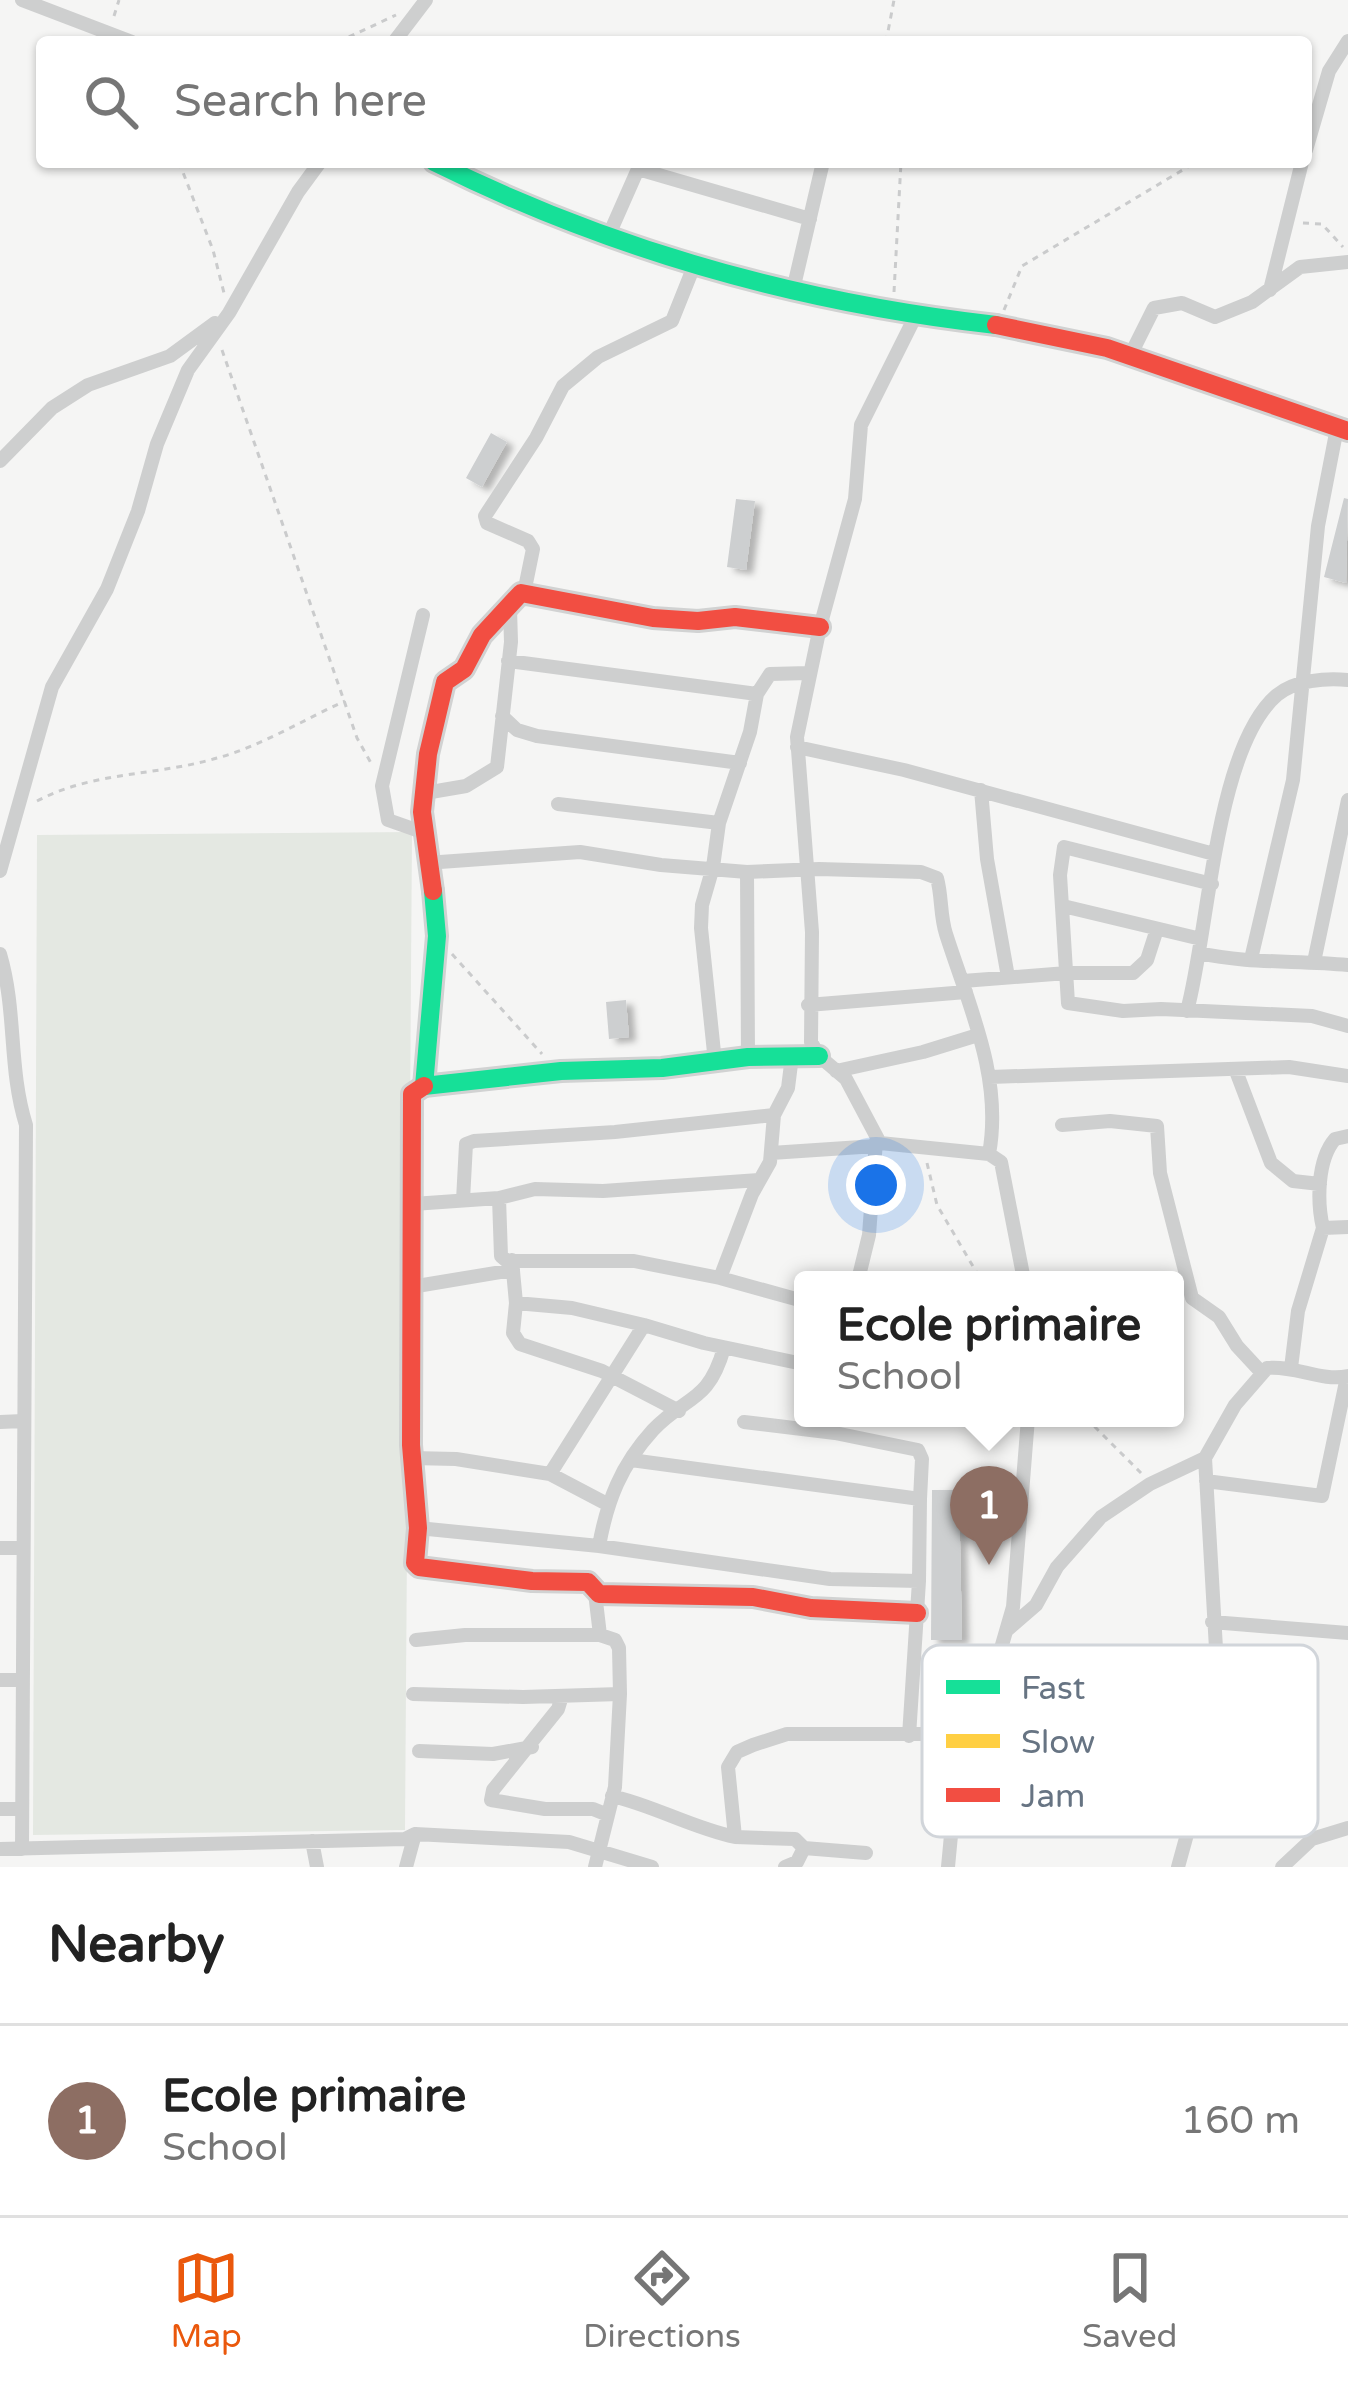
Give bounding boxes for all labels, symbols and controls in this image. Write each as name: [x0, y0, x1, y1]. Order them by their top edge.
search box: [36, 36, 1312, 168]
icon: search: [78, 69, 144, 135]
text: Search here: [174, 75, 427, 129]
your location: [846, 1155, 906, 1215]
popup: [794, 1271, 1184, 1427]
text: Ecole primaire: [837, 1299, 1141, 1353]
text: School: [837, 1353, 963, 1400]
pin: 1: [950, 1466, 1028, 1565]
legend: [922, 1645, 1318, 1837]
text: Fast: [1021, 1669, 1085, 1708]
text: Slow: [1021, 1723, 1095, 1762]
text: Jam: [1021, 1777, 1085, 1816]
text: Nearby: [48, 1914, 225, 1976]
text: Ecole primaire: [162, 2070, 466, 2124]
text: 1: [75, 2097, 99, 2144]
text: 160 m: [1181, 2097, 1300, 2144]
text: School: [162, 2124, 288, 2171]
tab: Map: [171, 2245, 242, 2356]
tab: Directions: [583, 2245, 741, 2356]
tab: Saved: [1082, 2245, 1177, 2356]

